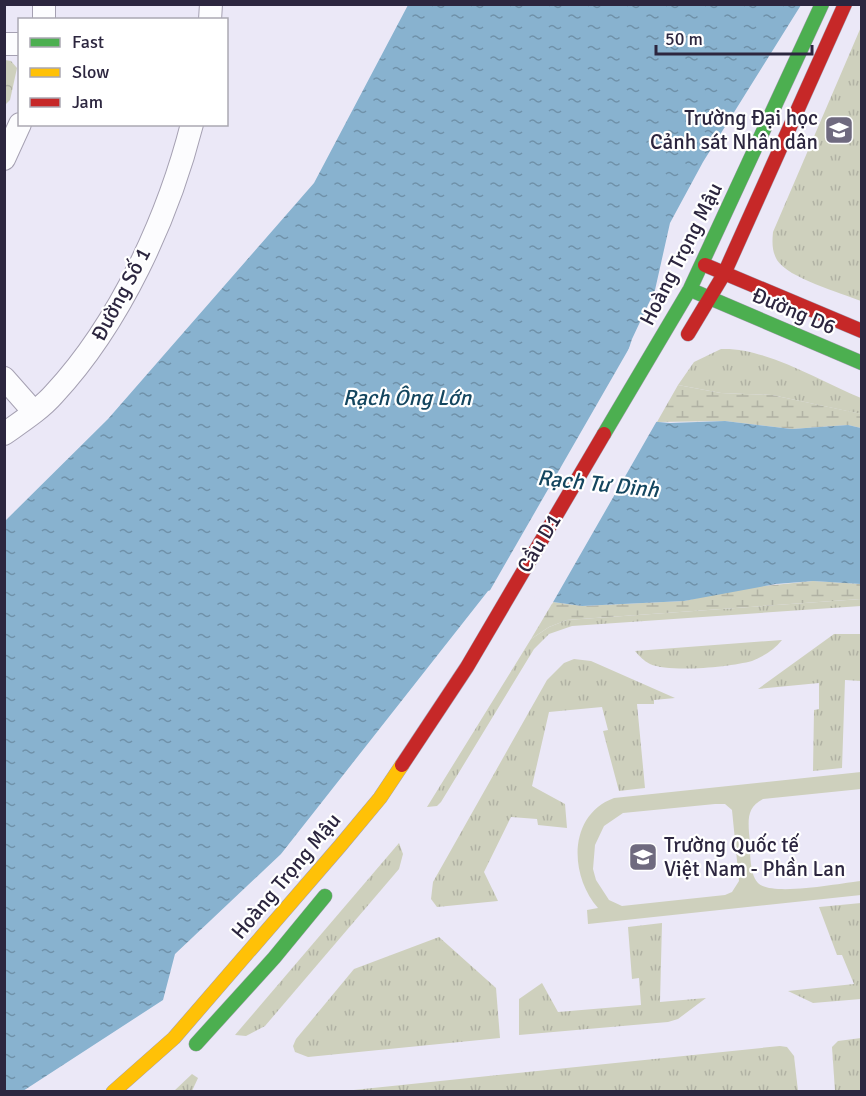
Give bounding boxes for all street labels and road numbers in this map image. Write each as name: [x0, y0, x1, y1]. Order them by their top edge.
street label: Hoàng Trọng Mậu: [634, 178, 728, 330]
street label: Đường Số 1: [86, 243, 156, 345]
street label: Đường D6: [748, 282, 840, 340]
street label: Cầu D1: [511, 509, 567, 577]
street label: Hoàng Trọng Mậu: [226, 808, 346, 944]

